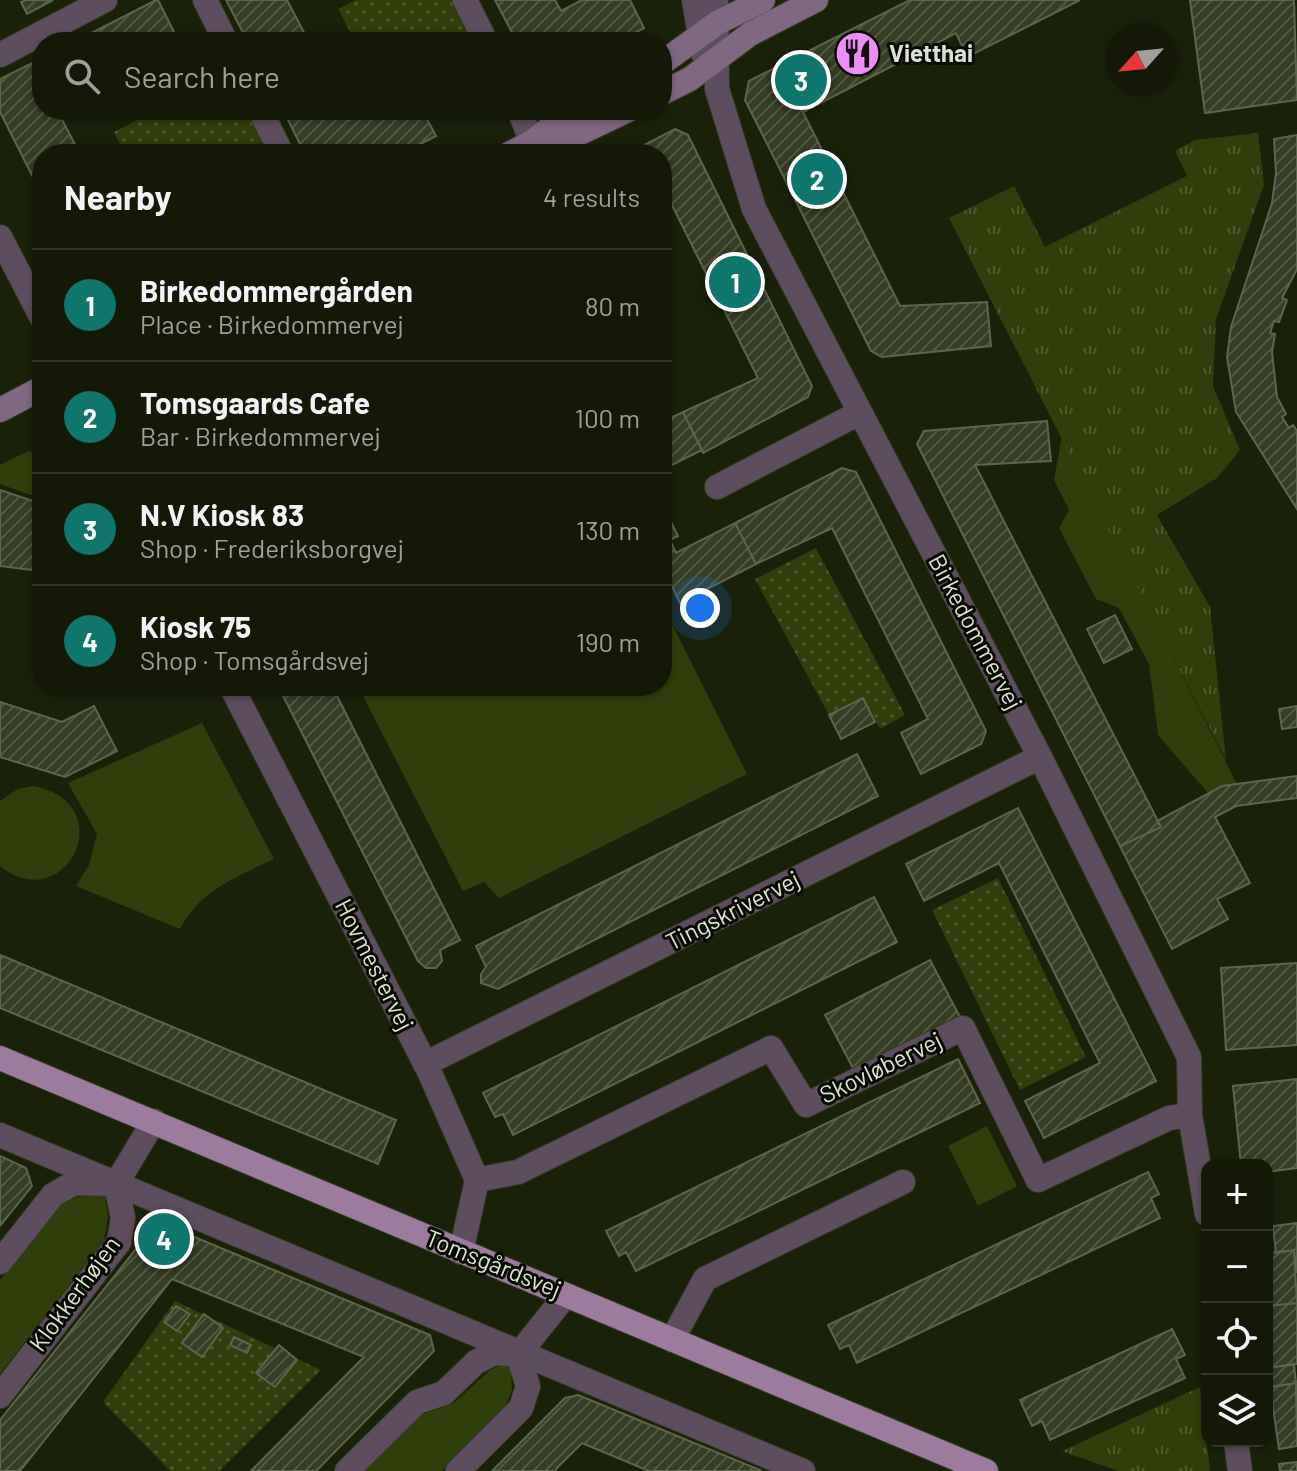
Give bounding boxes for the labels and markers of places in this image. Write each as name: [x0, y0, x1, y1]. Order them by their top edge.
restaurant icon: Vietthai: [834, 30, 882, 78]
place label: Vietthai: [889, 38, 973, 67]
pin: 3: [775, 50, 827, 110]
pin: 2: [791, 149, 843, 209]
pin: 1: [709, 252, 761, 312]
pin: 4: [138, 1209, 190, 1269]

